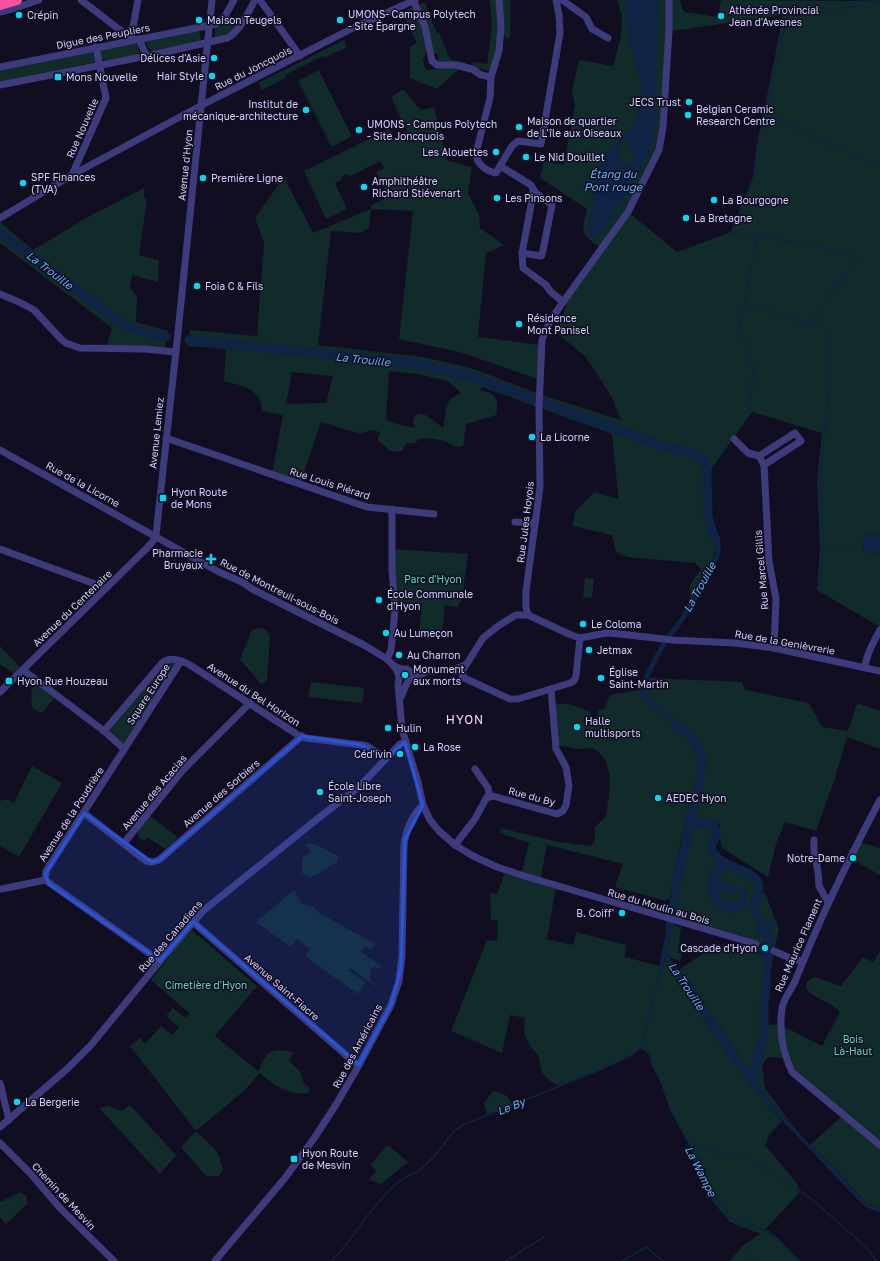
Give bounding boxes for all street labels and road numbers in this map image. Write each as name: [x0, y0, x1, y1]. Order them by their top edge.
street label: Digue des Peupliers: [55, 21, 151, 51]
street label: Rue du Joncquois: [212, 43, 294, 93]
street label: Rue Nouvelle: [64, 96, 101, 160]
street label: Avenue d'Hyon: [175, 129, 195, 201]
street label: Avenue Lemiez: [146, 397, 166, 469]
street label: Rue de la Licorne: [44, 459, 122, 509]
street label: Rue Louis Piérard: [288, 464, 372, 502]
street label: Rue Jules Hoyois: [514, 481, 536, 563]
street label: Rue Marcel Gillis: [752, 530, 770, 610]
street label: Rue de Montreuil-sous-Bois: [218, 556, 342, 626]
street label: Avenue du Centenaire: [30, 567, 114, 649]
street label: Rue de la Genièvrerie: [734, 627, 836, 657]
street label: Avenue du Bel Horizon: [205, 660, 303, 728]
street label: Square Europe: [124, 661, 172, 727]
street label: Avenue des Acacias: [119, 752, 189, 832]
street label: Avenue des Sorbiers: [180, 756, 262, 830]
street label: Avenue de la Poudrière: [36, 764, 106, 863]
street label: Rue du By: [507, 784, 557, 808]
street label: Rue du Moulin au Bois: [607, 886, 711, 926]
street label: Rue Maurice Flament: [772, 896, 824, 994]
street label: Rue des Canadiens: [136, 898, 204, 974]
street label: Avenue Saint-Fiacre: [242, 951, 322, 1023]
street label: Rue des Américains: [330, 1002, 384, 1090]
street label: Chemin de Mesvin: [30, 1160, 98, 1232]

